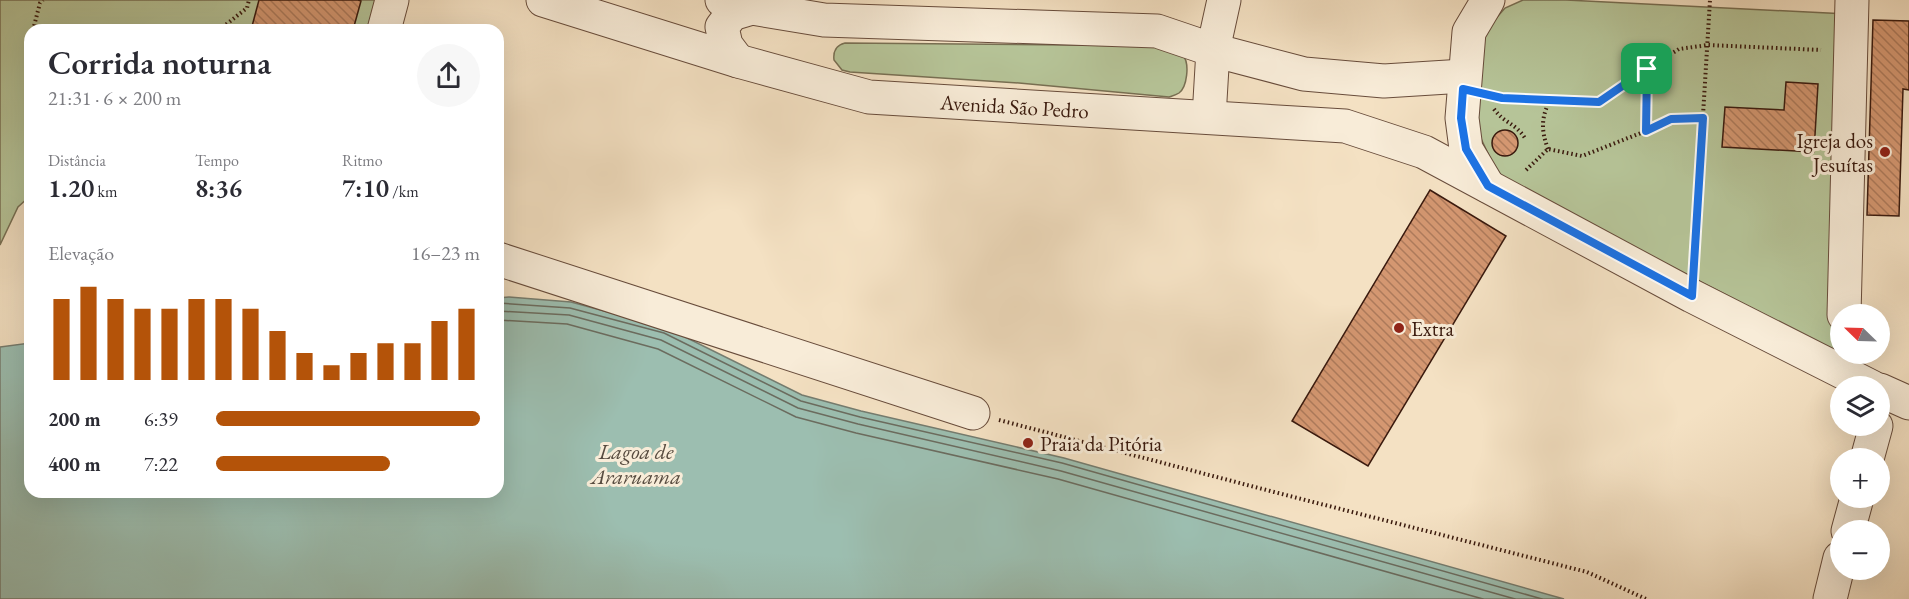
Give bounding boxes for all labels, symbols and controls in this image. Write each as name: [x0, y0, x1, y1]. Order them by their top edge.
text: Corrida noturna: [48, 41, 271, 84]
pin: [1621, 43, 1672, 94]
button: share: [417, 44, 480, 107]
icon: arrive: [1630, 52, 1663, 85]
text: 21:31 · 6 × 200 m: [48, 85, 181, 111]
street label: Avenida São Pedro: [938, 88, 1090, 124]
place label: Igreja dos Jesuítas: [1796, 127, 1873, 178]
marker: Igreja dos Jesuítas: [1878, 145, 1892, 159]
text: Distância: [48, 150, 106, 171]
text: Tempo: [195, 150, 239, 171]
text: Ritmo: [342, 150, 383, 171]
text: 1.20: [48, 171, 94, 205]
text: 8:36: [195, 171, 242, 205]
text: 7:10: [342, 171, 389, 205]
text: km: [94, 181, 117, 202]
text: /km: [389, 181, 419, 202]
text: Elevação: [48, 240, 114, 266]
text: 16–23 m: [411, 240, 480, 266]
north arrow: [1830, 304, 1890, 364]
map controls: [1830, 304, 1890, 580]
place label: Extra: [1411, 315, 1454, 342]
marker: Extra: [1392, 321, 1406, 335]
button: layers: [1830, 376, 1890, 436]
text: 200 m: [48, 406, 101, 432]
text: 6:39: [144, 406, 178, 432]
place label: Praia da Pitória: [1040, 430, 1163, 457]
marker: Praia da Pitória: [1021, 436, 1035, 450]
water label: Lagoa de Araruama: [589, 437, 681, 491]
button: +: [1830, 448, 1890, 508]
text: 400 m: [48, 451, 101, 477]
text: 7:22: [144, 451, 178, 477]
button: −: [1830, 520, 1890, 580]

